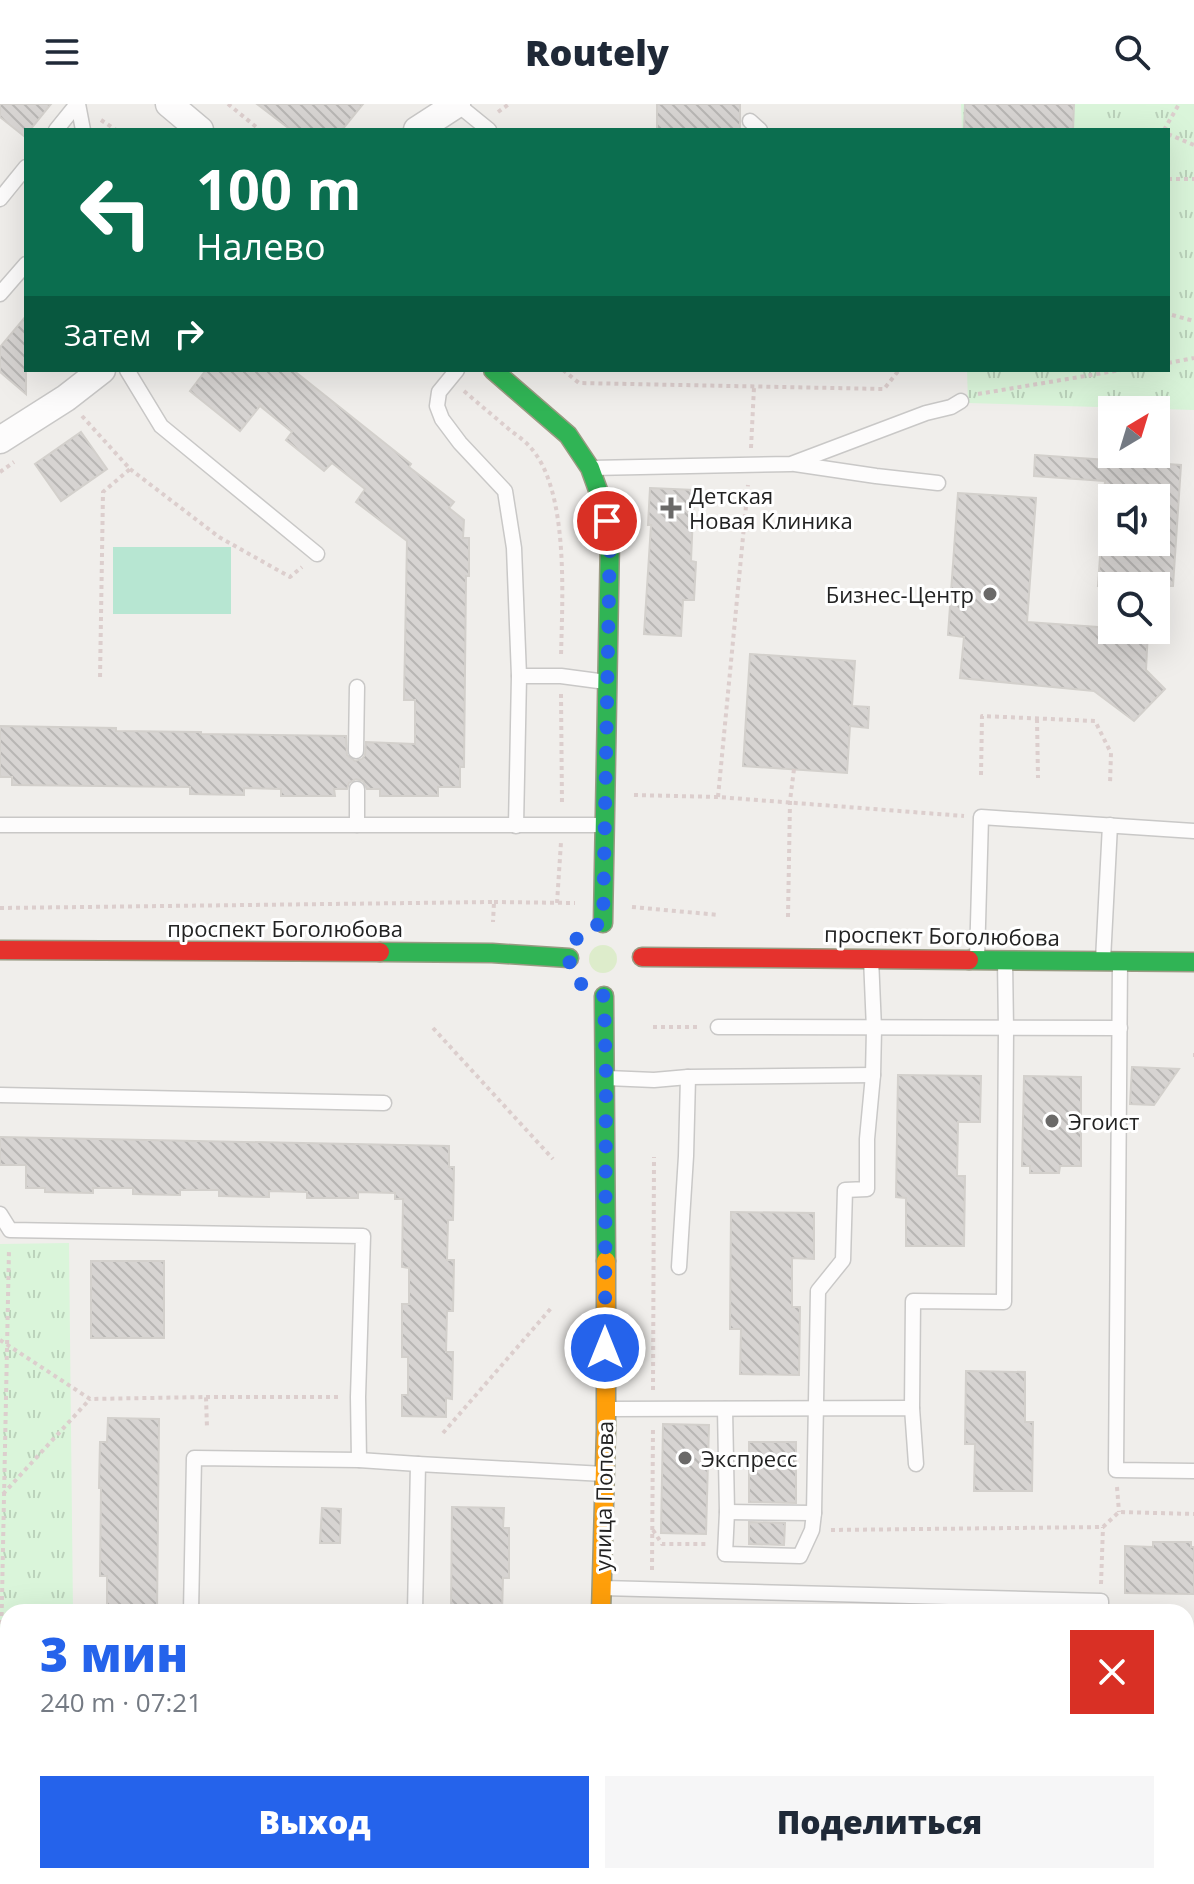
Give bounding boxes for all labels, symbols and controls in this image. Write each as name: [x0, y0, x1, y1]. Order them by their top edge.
text: Routely: [525, 28, 669, 77]
icon: menu: [40, 30, 84, 74]
icon: search: [1110, 30, 1154, 74]
text: 100 m: [196, 150, 362, 226]
icon: left: [64, 160, 168, 264]
text: Налево: [196, 222, 326, 271]
icon: right: [167, 312, 211, 356]
text: Затем: [64, 314, 151, 355]
north arrow: [1098, 396, 1170, 468]
map controls: [1098, 396, 1170, 644]
place label: Детская Новая Клиника: [689, 480, 853, 535]
button: sound: [1098, 484, 1170, 556]
pin: [573, 487, 641, 555]
marker: Детская Новая Клиника: [660, 497, 682, 519]
icon: arrive: [585, 499, 629, 543]
button: search: [1098, 572, 1170, 644]
place label: Бизнес-Центр: [826, 579, 974, 609]
marker: Бизнес-Центр: [981, 585, 999, 603]
street label: проспект Боголюбова: [167, 913, 403, 943]
street label: проспект Боголюбова: [824, 918, 1060, 952]
place label: Эгоист: [1068, 1106, 1139, 1136]
marker: Эгоист: [1043, 1112, 1061, 1130]
position arrow: [563, 1306, 647, 1390]
street label: улица Попова: [587, 1421, 619, 1571]
place label: Экспресс: [701, 1443, 797, 1473]
marker: Экспресс: [676, 1449, 694, 1467]
text: 3 мин: [40, 1621, 188, 1686]
button: close: [1070, 1630, 1154, 1714]
text: 240 m · 07:21: [40, 1684, 202, 1720]
button: Выход: [40, 1776, 589, 1868]
button: Поделиться: [605, 1776, 1154, 1868]

